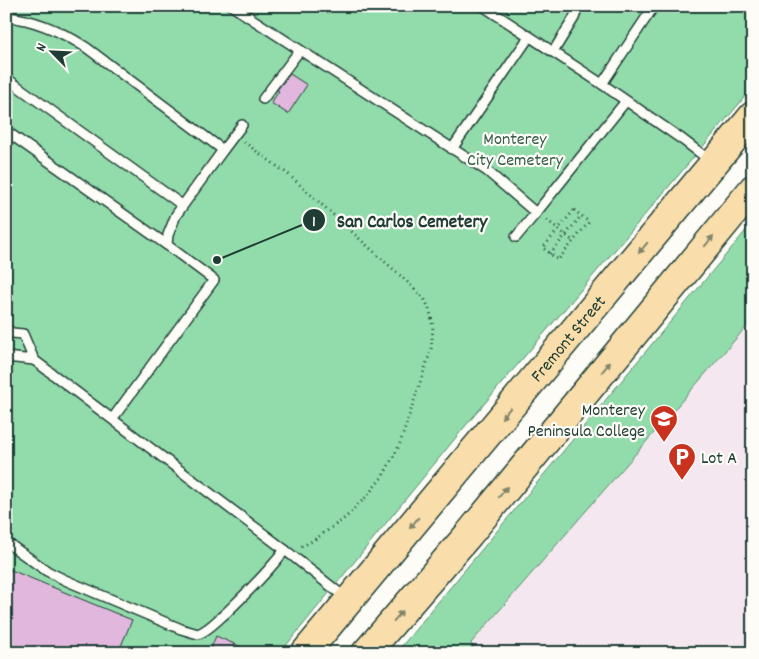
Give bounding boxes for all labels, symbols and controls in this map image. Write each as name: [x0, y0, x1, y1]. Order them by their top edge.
north arrow: [28, 28, 78, 78]
text: N: [31, 40, 53, 55]
park label: Monterey City Cemetery: [467, 128, 564, 174]
callout: San Carlos Cemetery: [302, 203, 497, 237]
text: San Carlos Cemetery: [337, 210, 488, 237]
text: 1: [312, 212, 316, 234]
one-way arrow: [704, 235, 715, 248]
one-way arrow: [638, 241, 649, 254]
street label: Fremont Street: [526, 291, 613, 388]
one-way arrow: [601, 361, 612, 374]
place label: Monterey Peninsula College: [528, 399, 646, 445]
school or university icon: Monterey Peninsula College: [649, 404, 679, 443]
one-way arrow: [500, 406, 511, 419]
parking icon: Lot A: [667, 442, 697, 481]
place label: Lot A: [701, 447, 737, 472]
one-way arrow: [498, 486, 509, 499]
one-way arrow: [408, 516, 419, 529]
one-way arrow: [392, 611, 404, 623]

